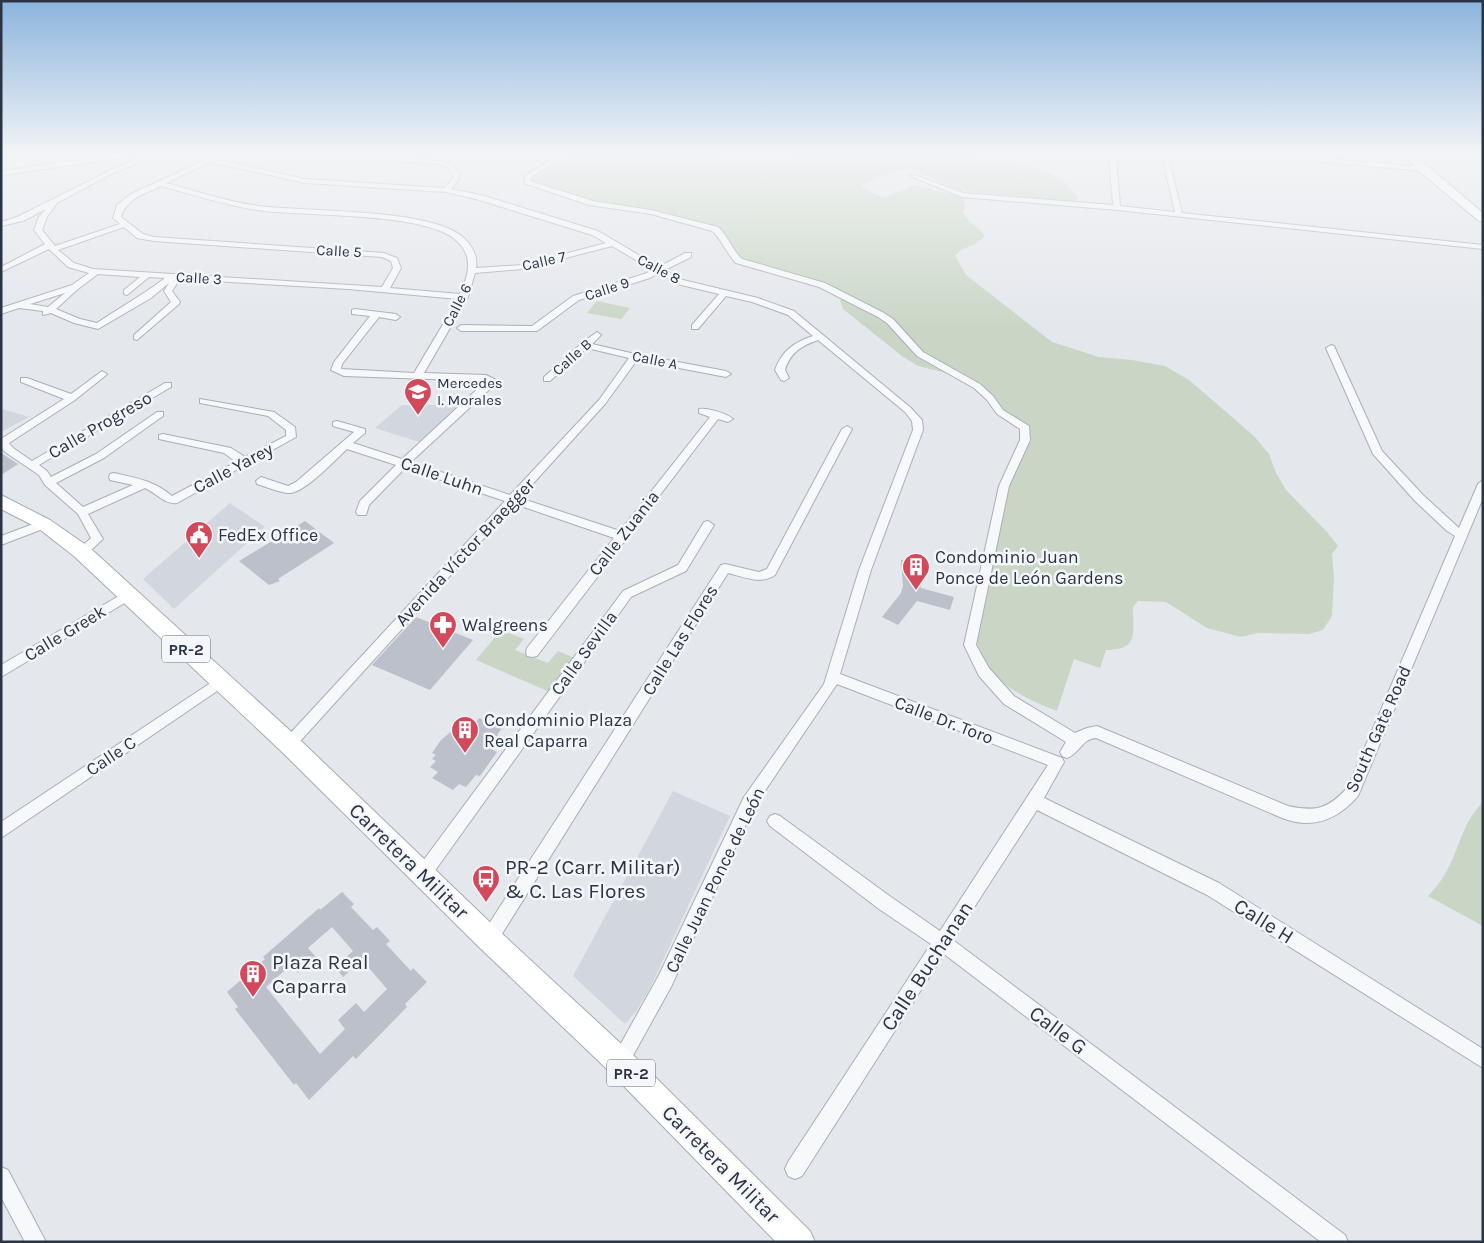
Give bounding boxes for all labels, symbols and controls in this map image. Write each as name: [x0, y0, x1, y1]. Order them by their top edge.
street label: Calle 5: [316, 241, 362, 261]
street label: Calle 7: [520, 247, 568, 275]
street label: Calle 8: [634, 250, 684, 288]
street label: Calle 3: [176, 268, 222, 288]
street label: Calle 9: [582, 273, 632, 305]
street label: Calle 6: [439, 281, 475, 329]
street label: Calle B: [549, 335, 595, 379]
street label: Calle A: [631, 347, 680, 373]
place label: Mercedes I. Morales: [437, 374, 503, 409]
school or university icon: Mercedes I. Morales: [403, 377, 433, 416]
street label: Calle Progreso: [44, 386, 156, 464]
street label: Calle Yarey: [189, 437, 277, 498]
street label: Calle Luhn: [398, 452, 486, 500]
street label: Avenida Víctor Braegger: [391, 473, 540, 631]
street label: Calle Zuania: [584, 486, 664, 580]
public building icon: FedEx Office: [184, 520, 214, 559]
place label: FedEx Office: [218, 524, 318, 546]
place label: Condominio Juan Ponce de León Gardens: [935, 546, 1124, 589]
building icon: Condominio Juan Ponce de León Gardens: [901, 552, 931, 591]
street label: Calle Las Flores: [637, 581, 723, 699]
street label: Calle Greek: [20, 600, 110, 666]
street label: Calle Sevilla: [546, 606, 622, 700]
pharmacy icon: Walgreens: [428, 610, 458, 649]
place label: Walgreens: [462, 614, 548, 636]
road number: PR-2: [162, 636, 210, 662]
street label: South Gate Road: [1340, 662, 1416, 796]
street label: Calle Dr. Toro: [891, 691, 997, 749]
place label: Condominio Plaza Real Caparra: [484, 709, 632, 752]
building icon: Condominio Plaza Real Caparra: [450, 715, 480, 754]
street label: Calle C: [82, 731, 140, 781]
street label: Calle Juan Ponce de León: [660, 784, 770, 976]
street label: Carretera Militar: [344, 798, 474, 924]
place label: PR-2 (Carr. Militar) & C. Las Flores: [505, 855, 680, 903]
bus stop icon: PR-2 (Carr. Militar) & C. Las Flores: [471, 864, 501, 903]
street label: Calle H: [1230, 893, 1298, 949]
street label: Calle Buchanan: [876, 897, 978, 1035]
place label: Plaza Real Caparra: [272, 950, 369, 998]
building icon: Plaza Real Caparra: [238, 959, 268, 998]
street label: Calle G: [1025, 1001, 1091, 1059]
road number: PR-2: [607, 1060, 655, 1086]
street label: Carretera Militar: [657, 1100, 785, 1228]

